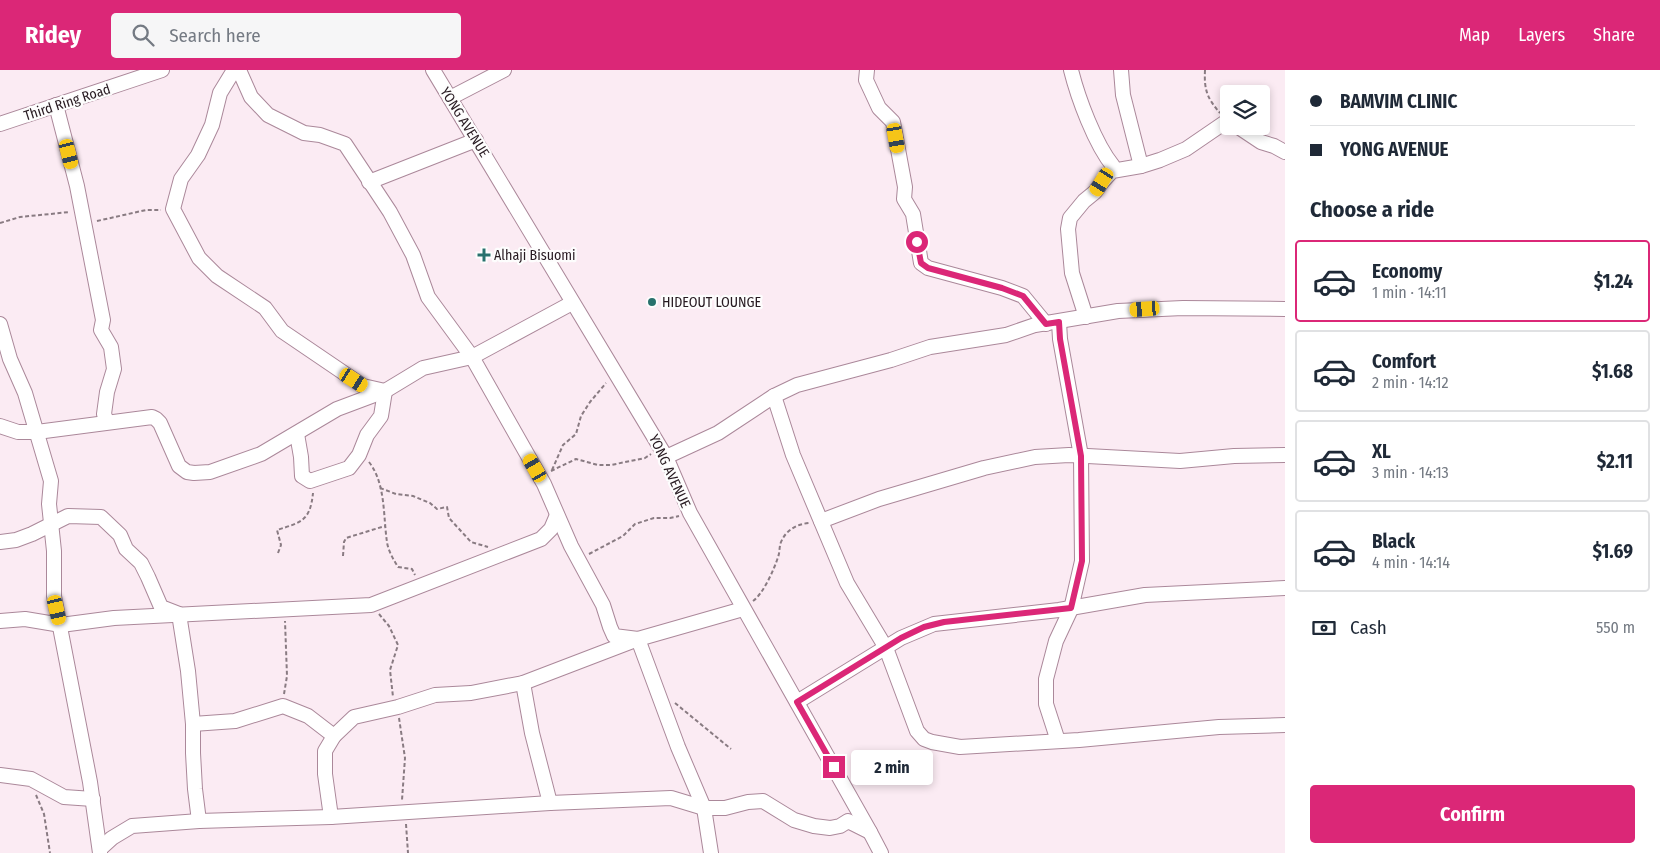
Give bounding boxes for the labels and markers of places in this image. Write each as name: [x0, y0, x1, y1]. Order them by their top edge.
place label: Alhaji Bisuomi: [494, 247, 576, 264]
marker: Alhaji Bisuomi: [478, 249, 490, 261]
place label: HIDEOUT LOUNGE: [662, 294, 762, 311]
marker: HIDEOUT LOUNGE: [646, 296, 658, 308]

